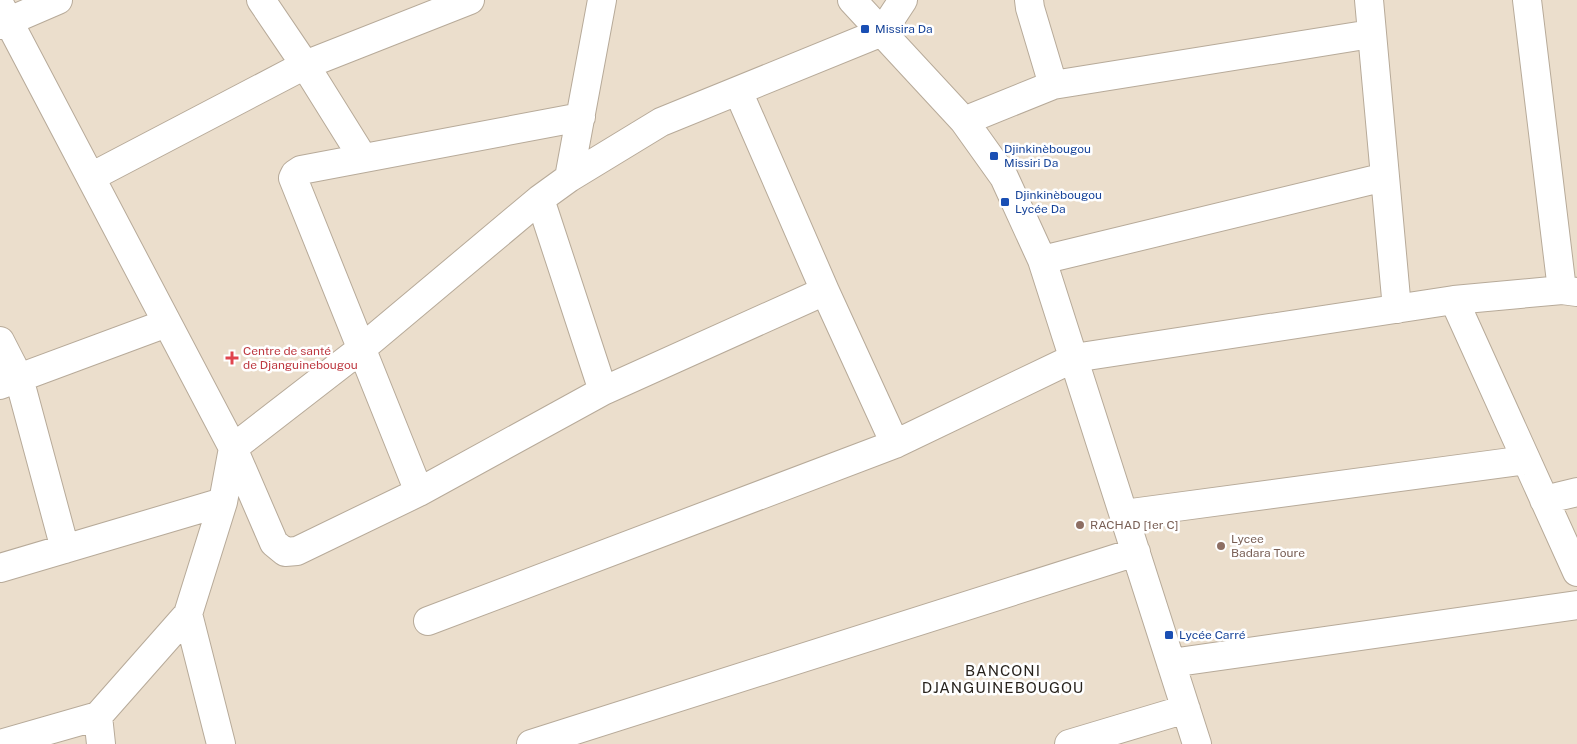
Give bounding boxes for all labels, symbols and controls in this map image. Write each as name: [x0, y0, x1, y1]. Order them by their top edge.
place label: Missira Da: [875, 22, 933, 36]
marker: Missira Da: [859, 23, 871, 35]
place label: Djinkinèbougou Missiri Da: [1004, 142, 1091, 170]
marker: Djinkinèbougou Missiri Da: [988, 150, 1000, 162]
place label: Djinkinèbougou Lycée Da: [1015, 188, 1102, 216]
marker: Djinkinèbougou Lycée Da: [999, 196, 1011, 208]
place label: Centre de santé de Djanguinebougou: [243, 344, 358, 372]
marker: Centre de santé de Djanguinebougou: [225, 351, 239, 365]
place label: RACHAD [1er C]: [1090, 518, 1178, 532]
marker: RACHAD [1er C]: [1074, 519, 1086, 531]
place label: Lycee Badara Toure: [1231, 532, 1305, 560]
marker: Lycee Badara Toure: [1215, 540, 1227, 552]
place label: Lycée Carré: [1179, 628, 1246, 642]
marker: Lycée Carré: [1163, 629, 1175, 641]
district label: BANCONI DJANGUINEBOUGOU: [922, 662, 1084, 696]

